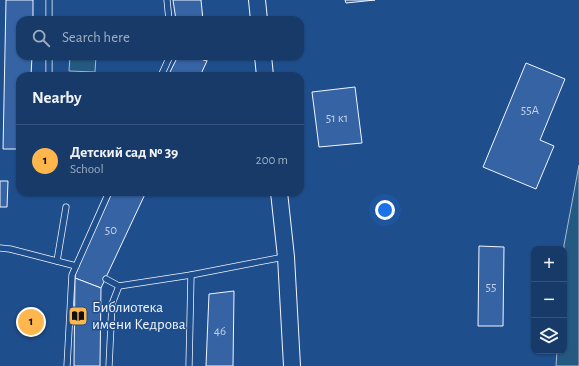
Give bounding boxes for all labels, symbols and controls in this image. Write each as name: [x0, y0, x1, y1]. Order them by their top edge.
search box: [16, 16, 304, 60]
icon: search: [30, 27, 52, 49]
text: Search here: [62, 30, 130, 45]
text: Nearby: [32, 89, 82, 106]
house number: 55А: [521, 104, 540, 117]
house number: 51 к1: [326, 112, 348, 125]
text: Детский сад № 39: [70, 145, 178, 160]
text: 1: [43, 154, 47, 167]
text: 200 m: [256, 154, 288, 167]
text: School: [70, 163, 104, 176]
your location: [375, 200, 395, 220]
house number: 50: [105, 224, 117, 237]
map controls: [531, 246, 567, 354]
button: +: [531, 246, 567, 282]
house number: 55: [486, 281, 496, 294]
button: −: [531, 282, 567, 318]
place label: Библиотека имени Кедрова: [92, 300, 186, 332]
library icon: Библиотека имени Кедрова: [67, 305, 89, 327]
pin: 1: [18, 307, 44, 337]
button: layers: [531, 318, 567, 354]
house number: 46: [214, 325, 226, 338]

